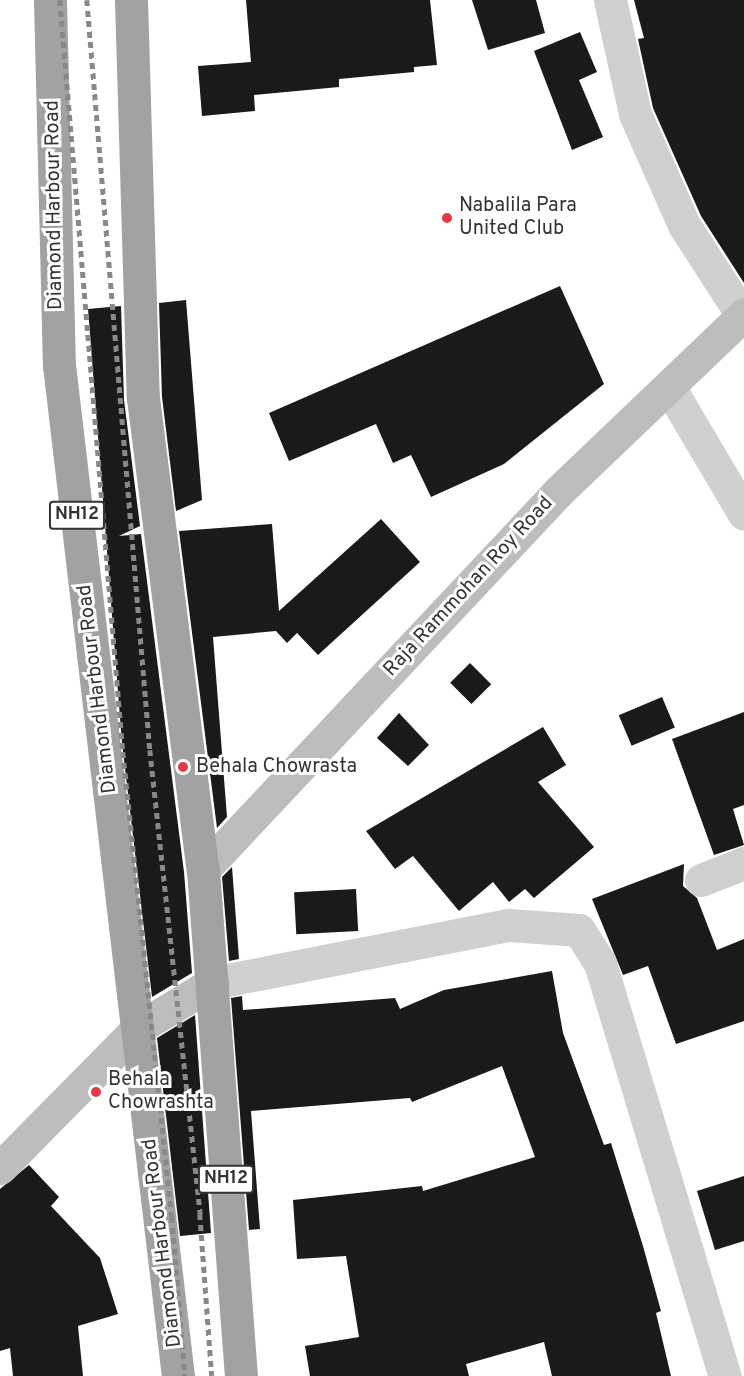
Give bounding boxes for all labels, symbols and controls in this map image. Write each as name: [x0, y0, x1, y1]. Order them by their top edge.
street label: Diamond Harbour Road: [41, 100, 69, 310]
place label: Nabalila Para United Club: [459, 195, 577, 242]
marker: Nabalila Para United Club: [440, 211, 454, 225]
street label: Raja Rammohan Roy Road: [379, 492, 559, 682]
road number: NH12: [48, 500, 106, 530]
street label: Diamond Harbour Road: [73, 583, 123, 795]
place label: Behala Chowrasta: [196, 755, 357, 779]
marker: Behala Chowrasta: [174, 758, 192, 776]
place label: Behala Chowrashta: [108, 1068, 214, 1115]
marker: Behala Chowrashta: [89, 1085, 103, 1099]
street label: Diamond Harbour Road: [138, 1137, 188, 1349]
road number: NH12: [198, 1164, 254, 1194]

